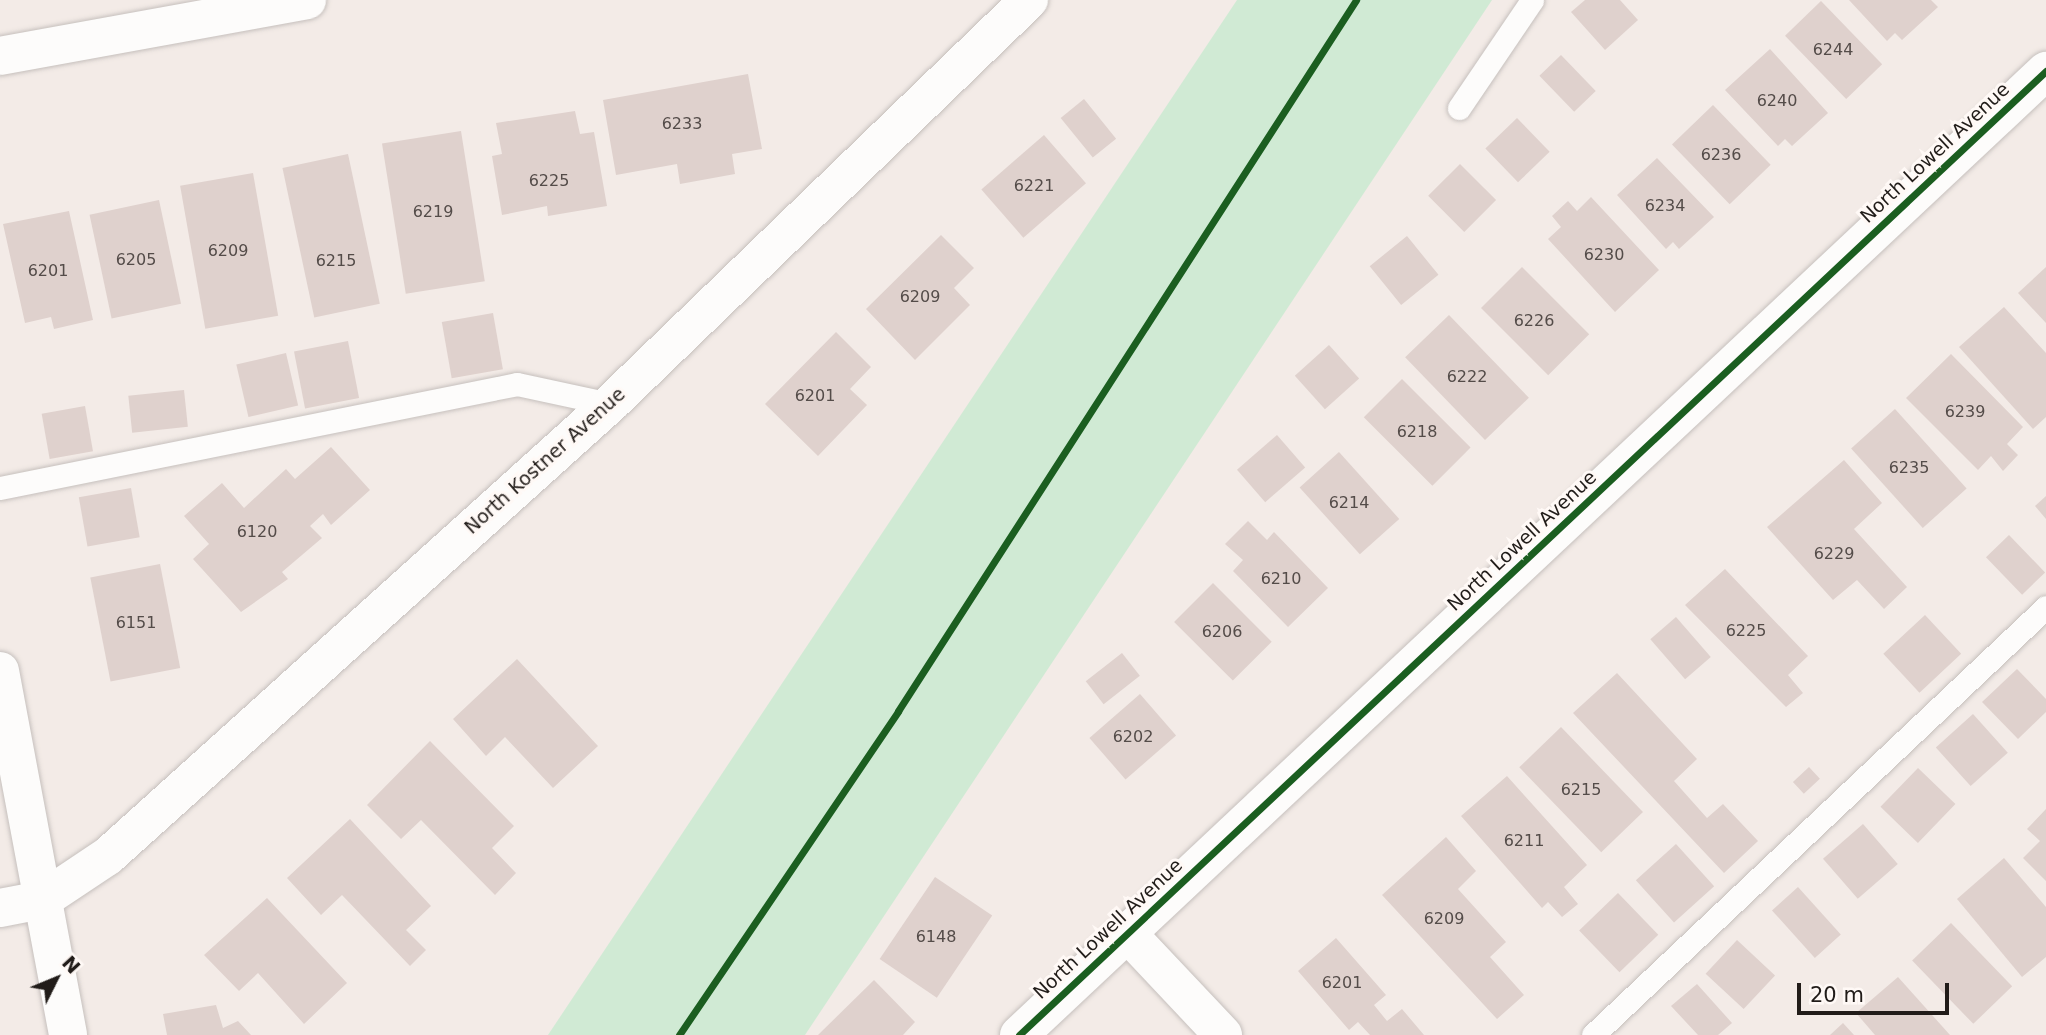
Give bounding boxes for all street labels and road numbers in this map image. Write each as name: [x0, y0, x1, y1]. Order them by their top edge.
street label: North Lowell Avenue: [1856, 78, 2014, 228]
street label: North Kostner Avenue: [460, 383, 630, 539]
street label: North Lowell Avenue: [1443, 466, 1601, 616]
street label: North Lowell Avenue: [1029, 854, 1187, 1004]

